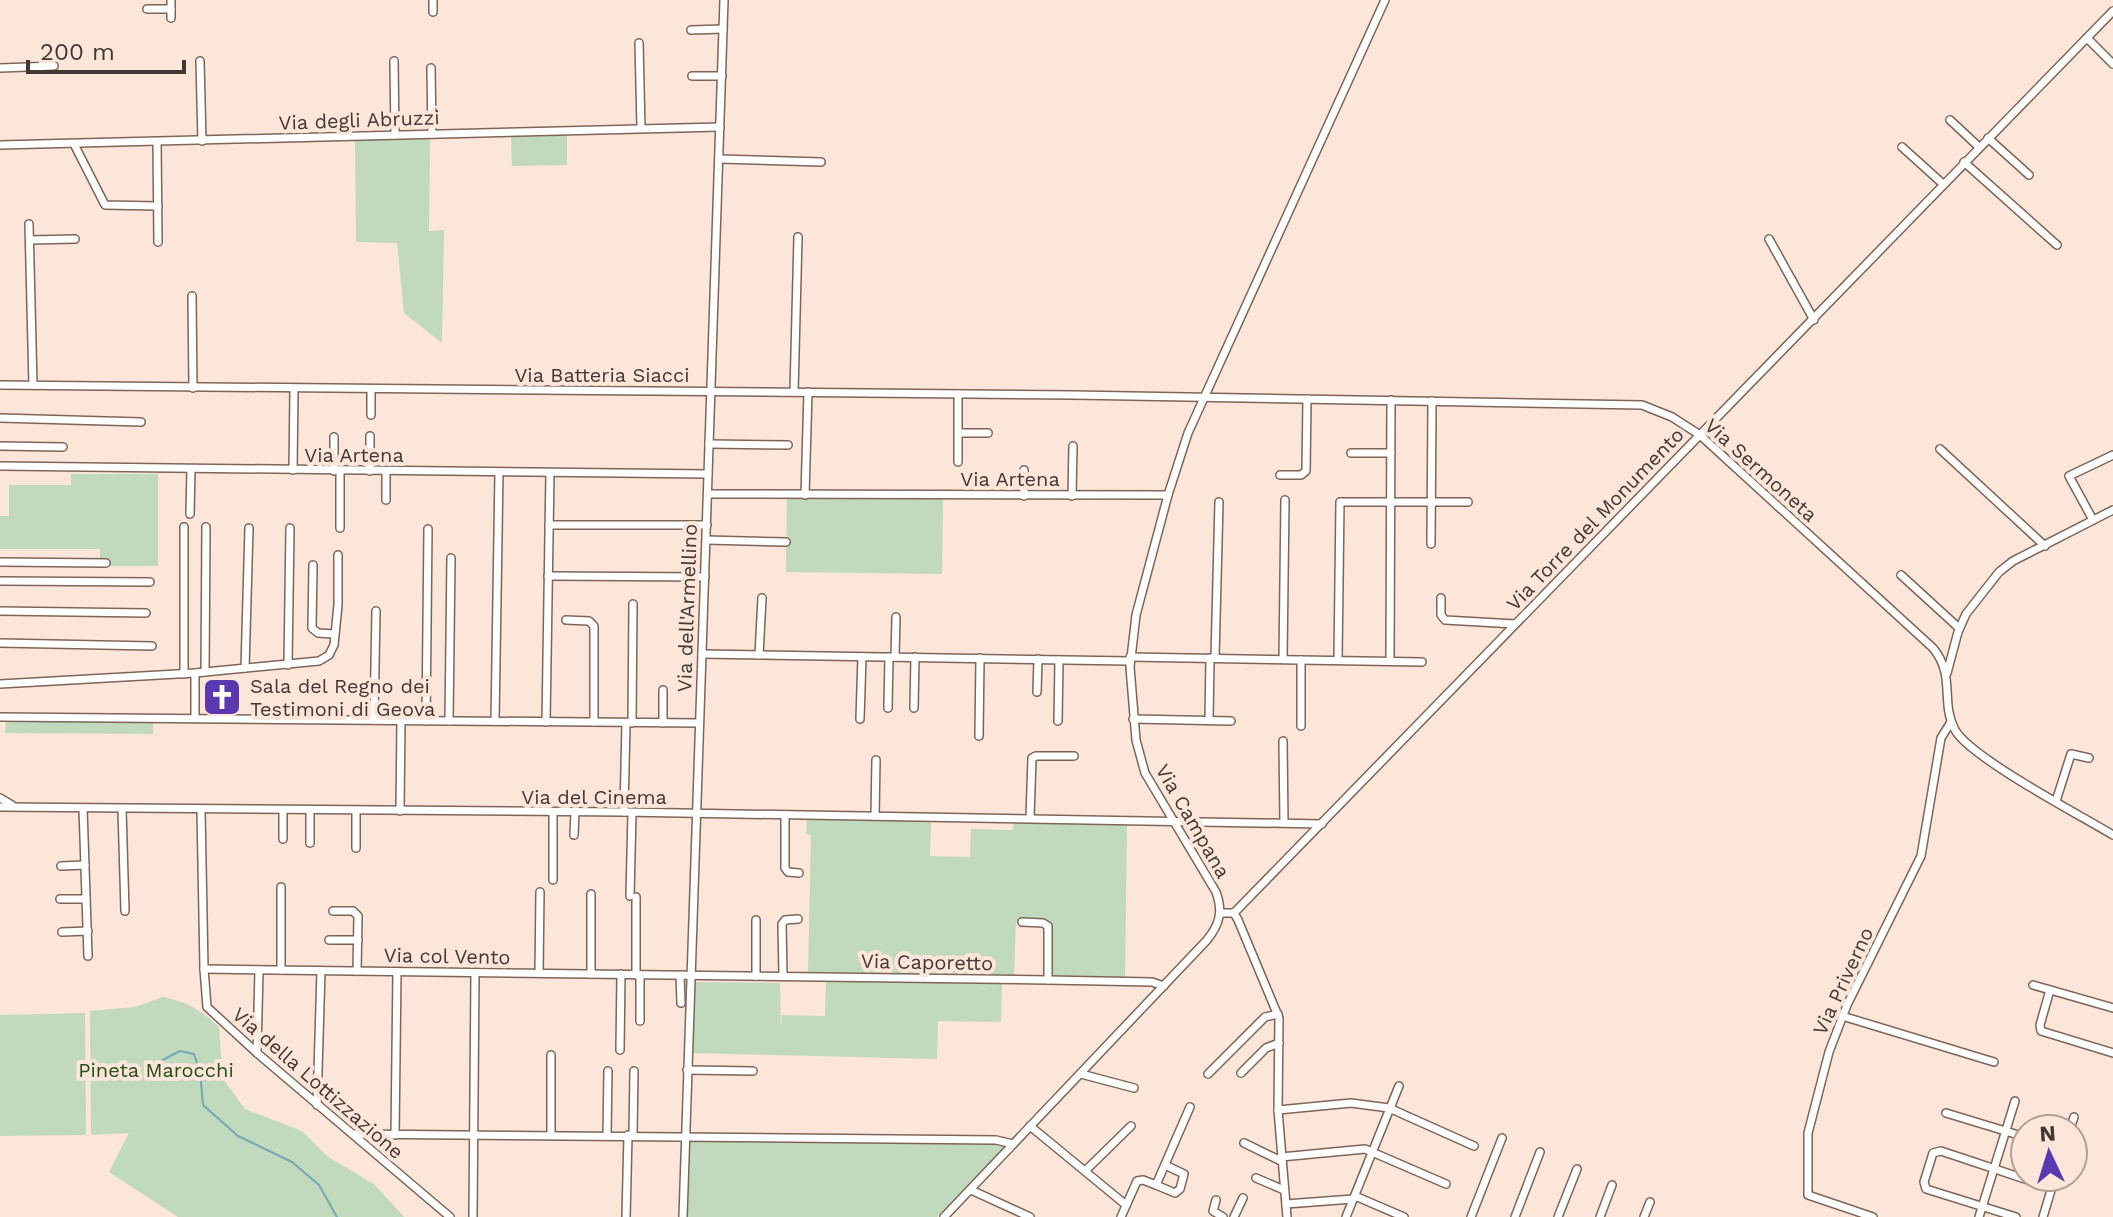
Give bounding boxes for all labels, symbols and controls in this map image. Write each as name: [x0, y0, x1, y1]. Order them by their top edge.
scale bar: [28, 24, 184, 74]
text: 200 m: [40, 38, 115, 66]
street label: Via degli Abruzzi: [278, 105, 440, 135]
street label: Via Batteria Siacci: [514, 363, 690, 387]
street label: Via Sermoneta: [1700, 413, 1822, 527]
street label: Via Torre del Monumento: [1501, 423, 1689, 615]
street label: Via Artena: [304, 443, 404, 467]
street label: Via Artena: [960, 467, 1060, 491]
street label: Via dell'Armellino: [672, 523, 702, 693]
place label: Sala del Regno dei Testimoni di Geova: [250, 674, 435, 721]
church icon: Sala del Regno dei Testimoni di Geova: [201, 676, 243, 718]
street label: Via Campana: [1151, 760, 1235, 882]
street label: Via del Cinema: [521, 785, 667, 809]
street label: Via Priverno: [1808, 923, 1878, 1039]
street label: Via col Vento: [383, 943, 511, 969]
street label: Via Caporetto: [861, 949, 993, 975]
street label: Via della Lottizzazione: [228, 1002, 408, 1164]
park label: Pineta Marocchi: [78, 1058, 234, 1082]
north arrow: [2009, 1113, 2089, 1193]
text: N: [2039, 1121, 2057, 1147]

